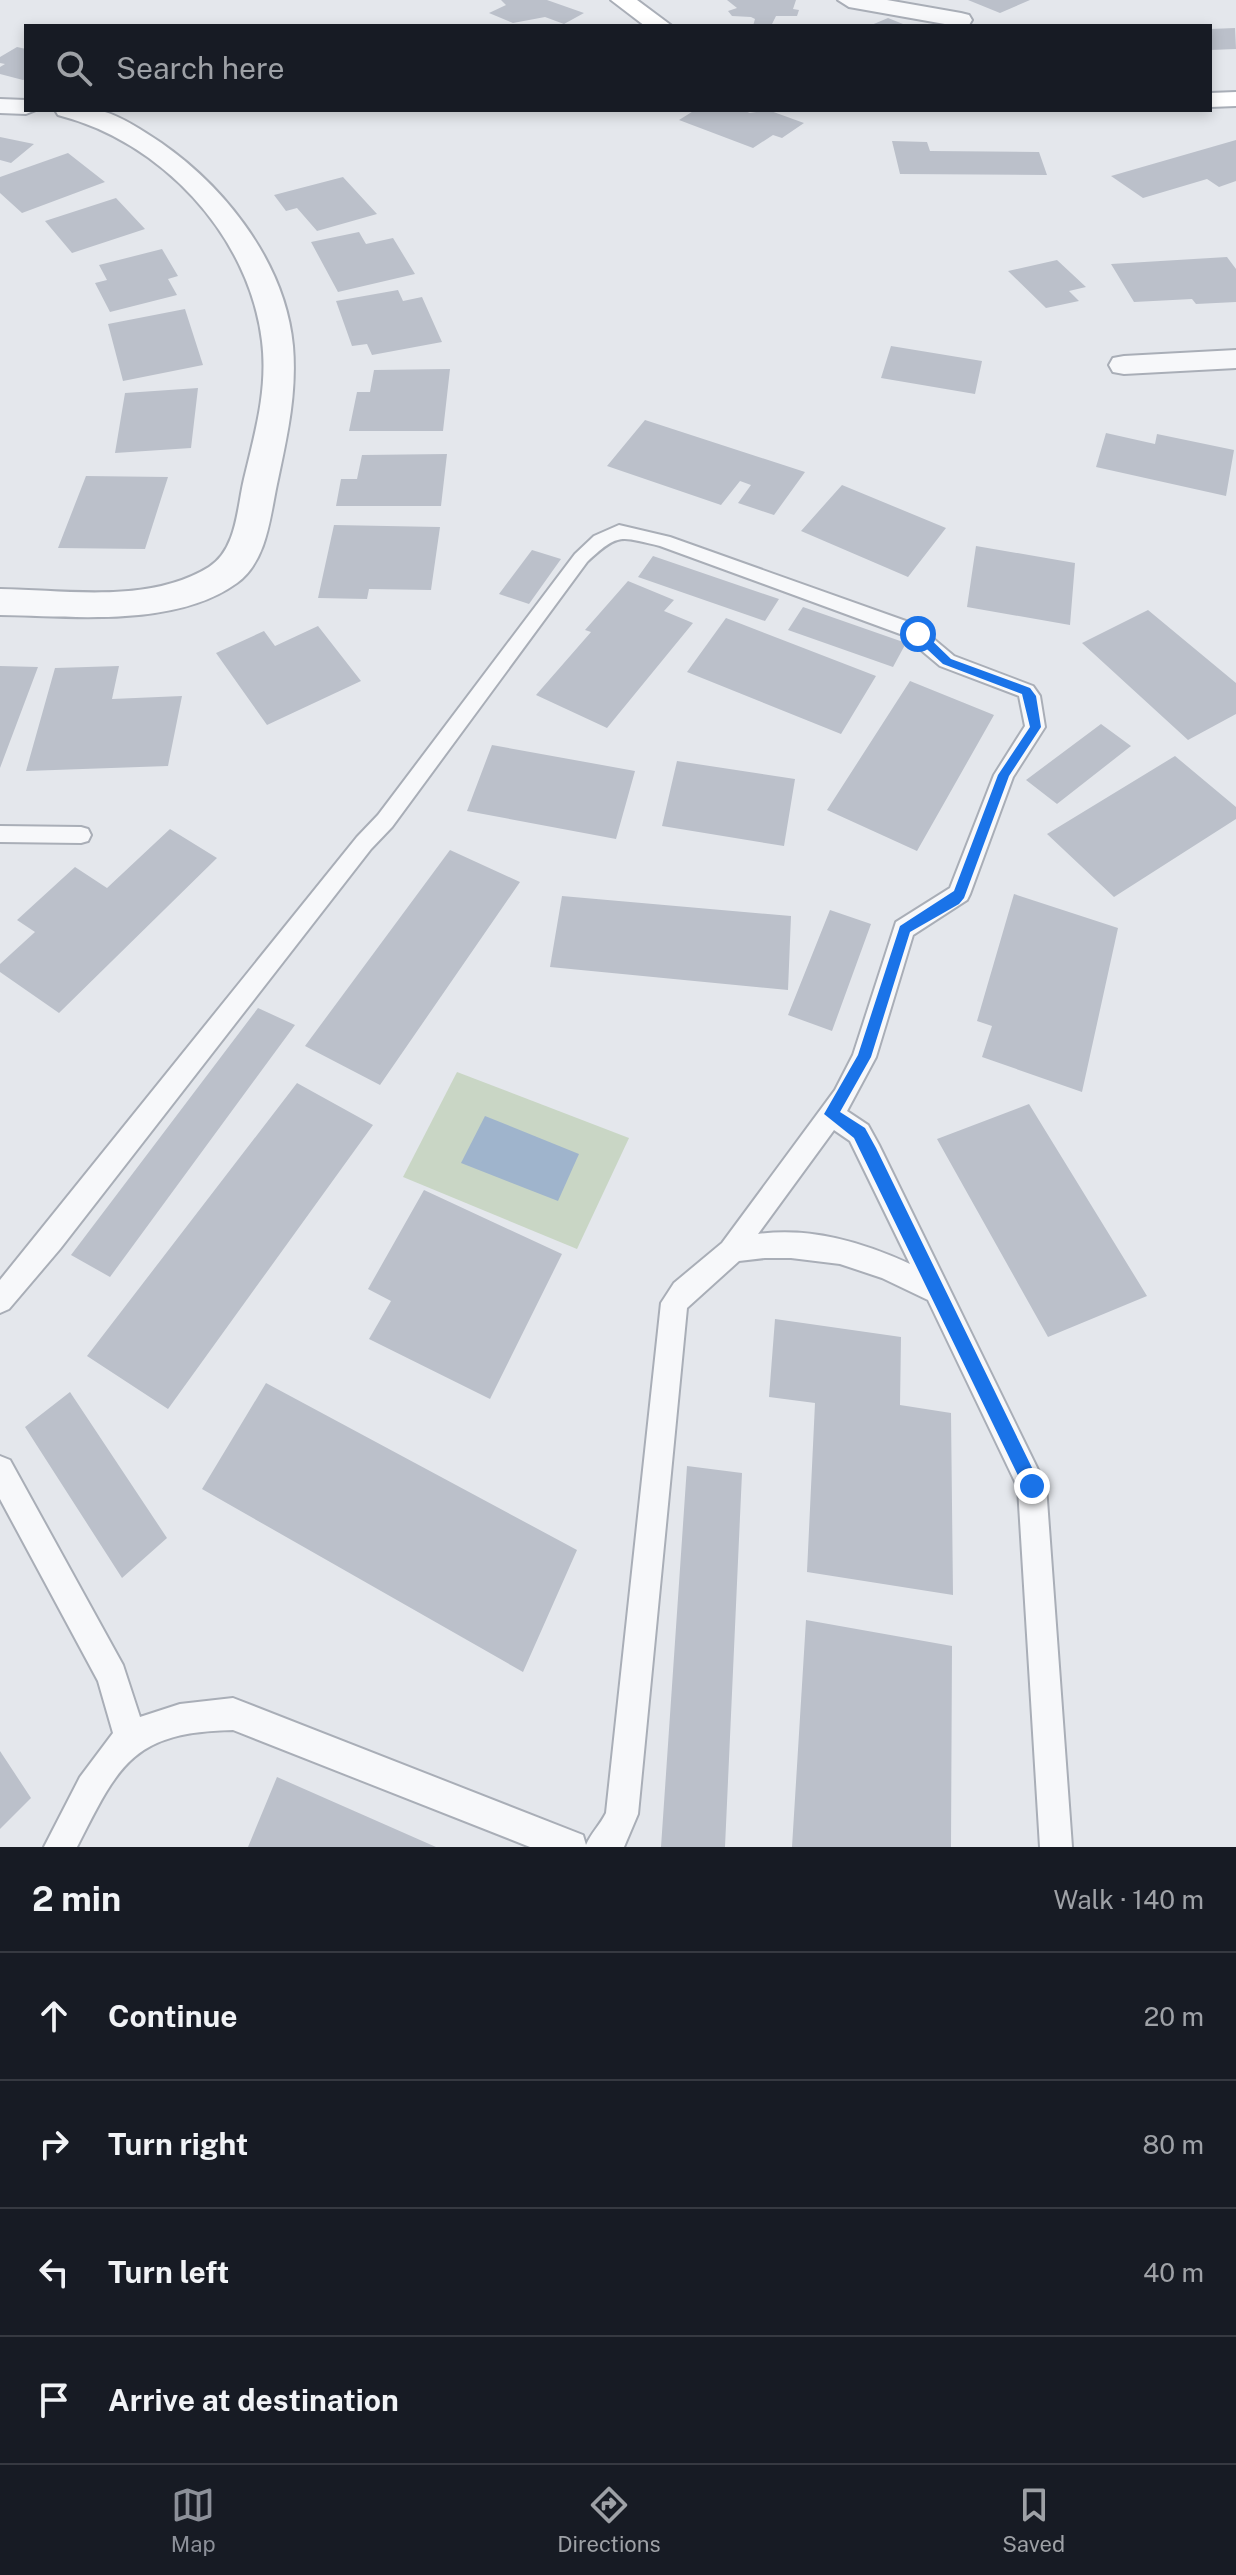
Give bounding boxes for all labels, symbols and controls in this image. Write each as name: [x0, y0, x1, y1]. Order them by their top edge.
search box: [24, 24, 1212, 112]
icon: search: [52, 46, 96, 90]
text: Search here: [116, 50, 284, 86]
route start: [900, 616, 936, 652]
route end: [1014, 1468, 1050, 1504]
text: 2 min: [32, 1879, 121, 1919]
text: Walk · 140 m: [1054, 1884, 1204, 1915]
icon: ahead: [32, 1994, 76, 2038]
text: Continue: [108, 1998, 238, 2034]
text: 20 m: [1144, 2001, 1204, 2032]
icon: right: [32, 2122, 76, 2166]
text: Turn right: [108, 2126, 248, 2162]
text: 80 m: [1143, 2129, 1204, 2160]
icon: left: [32, 2250, 76, 2294]
text: Turn left: [108, 2254, 229, 2290]
text: 40 m: [1143, 2257, 1204, 2288]
icon: arrive: [32, 2378, 76, 2422]
text: Arrive at destination: [108, 2382, 399, 2418]
tab: Map: [171, 2483, 216, 2557]
tab: Directions: [557, 2483, 661, 2557]
tab: Saved: [1002, 2483, 1065, 2557]

